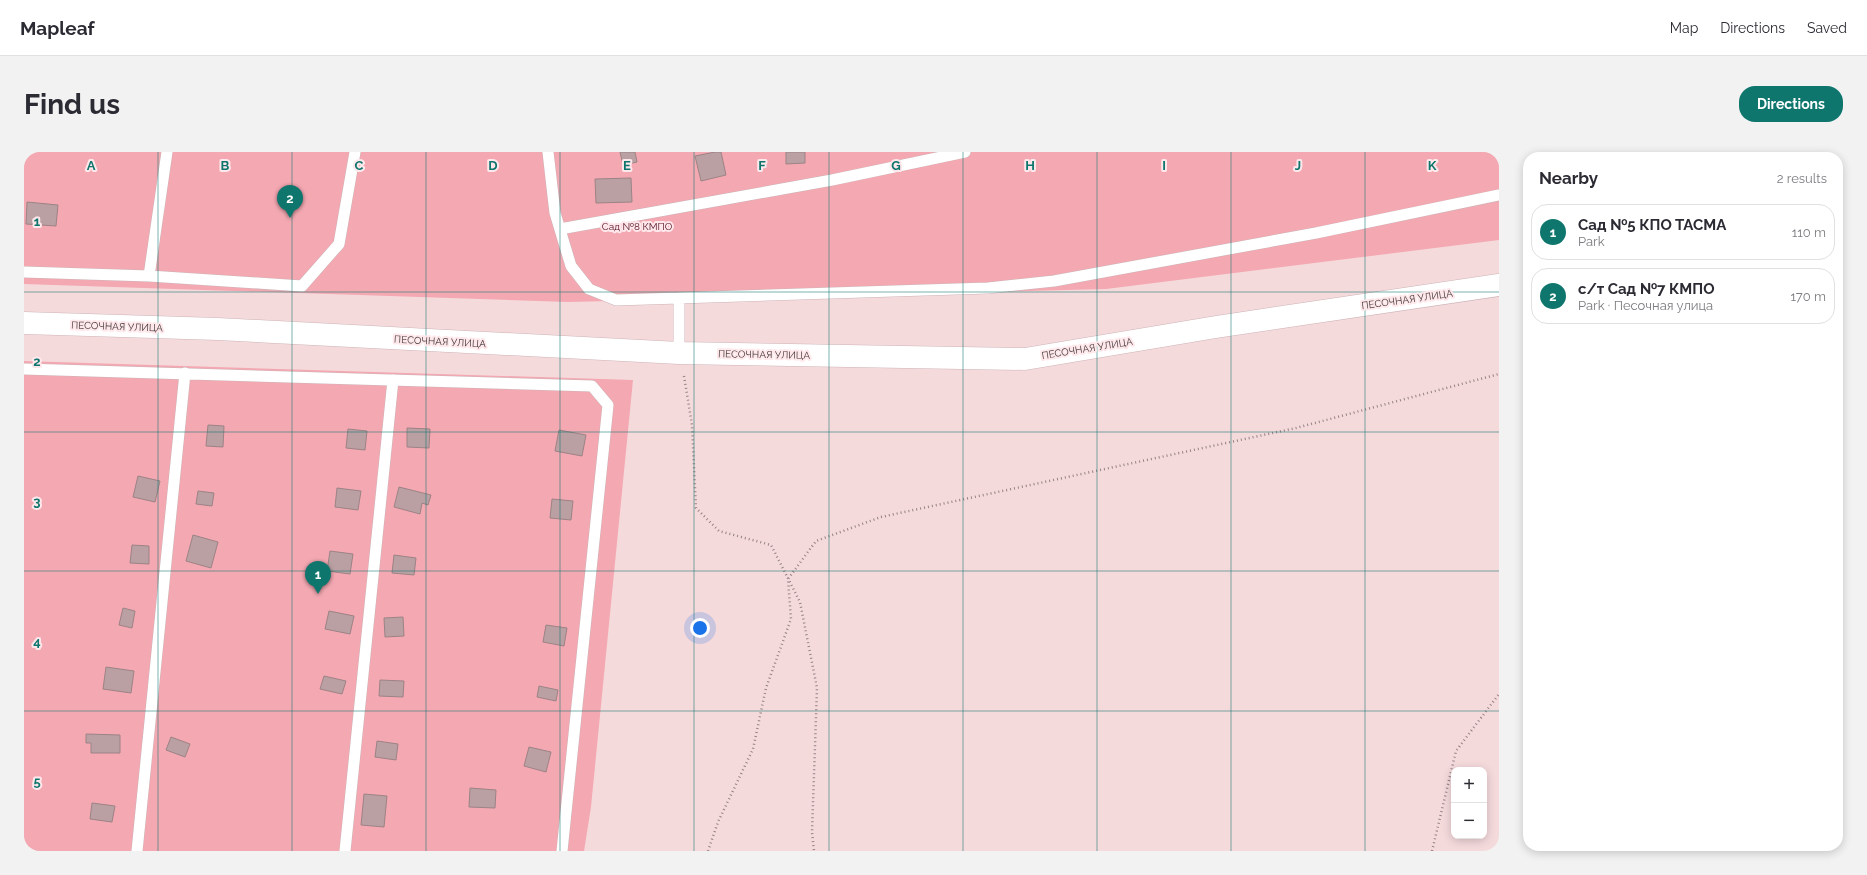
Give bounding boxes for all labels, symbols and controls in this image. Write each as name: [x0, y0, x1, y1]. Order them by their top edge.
text: Mapleaf: [20, 17, 95, 39]
text: Map: [1670, 20, 1698, 36]
text: Directions: [1720, 20, 1785, 36]
text: Saved: [1807, 20, 1847, 36]
button: Directions: [1739, 86, 1843, 122]
text: Find us: [24, 88, 120, 121]
text: A: [87, 158, 96, 173]
text: B: [221, 158, 230, 173]
text: C: [355, 158, 364, 173]
text: D: [488, 158, 498, 173]
text: E: [623, 158, 631, 173]
text: F: [758, 158, 766, 173]
text: G: [891, 158, 901, 173]
text: H: [1025, 158, 1035, 173]
text: I: [1162, 158, 1166, 173]
text: J: [1295, 158, 1301, 173]
text: K: [1428, 158, 1437, 173]
text: Nearby: [1539, 168, 1598, 188]
text: 2 results: [1777, 171, 1827, 186]
pin: 2: [277, 185, 303, 218]
text: 1: [34, 214, 41, 229]
text: Сад №5 КПО ТАСМА: [1578, 216, 1726, 234]
park label: Сад №8 КМПО: [602, 221, 673, 232]
text: 1: [1550, 225, 1556, 240]
text: 110 m: [1792, 225, 1826, 240]
text: Park: [1578, 234, 1605, 249]
text: с/т Сад №7 КМПО: [1578, 280, 1715, 298]
street label: ПЕСОЧНАЯ УЛИЦА: [1361, 288, 1454, 311]
text: 2: [1549, 289, 1557, 304]
text: 170 m: [1790, 289, 1826, 304]
text: Park · Песочная улица: [1578, 298, 1713, 313]
street label: ПЕСОЧНАЯ УЛИЦА: [71, 319, 163, 334]
street label: ПЕСОЧНАЯ УЛИЦА: [394, 334, 486, 349]
street label: ПЕСОЧНАЯ УЛИЦА: [1041, 336, 1134, 361]
street label: ПЕСОЧНАЯ УЛИЦА: [718, 348, 810, 361]
text: 2: [33, 354, 41, 369]
text: 3: [33, 494, 41, 509]
pin: 1: [305, 561, 331, 594]
your location: [690, 618, 710, 638]
text: 4: [33, 634, 41, 649]
map controls: [1451, 767, 1487, 839]
button: +: [1451, 767, 1487, 803]
text: 5: [33, 774, 41, 789]
button: −: [1451, 803, 1487, 839]

